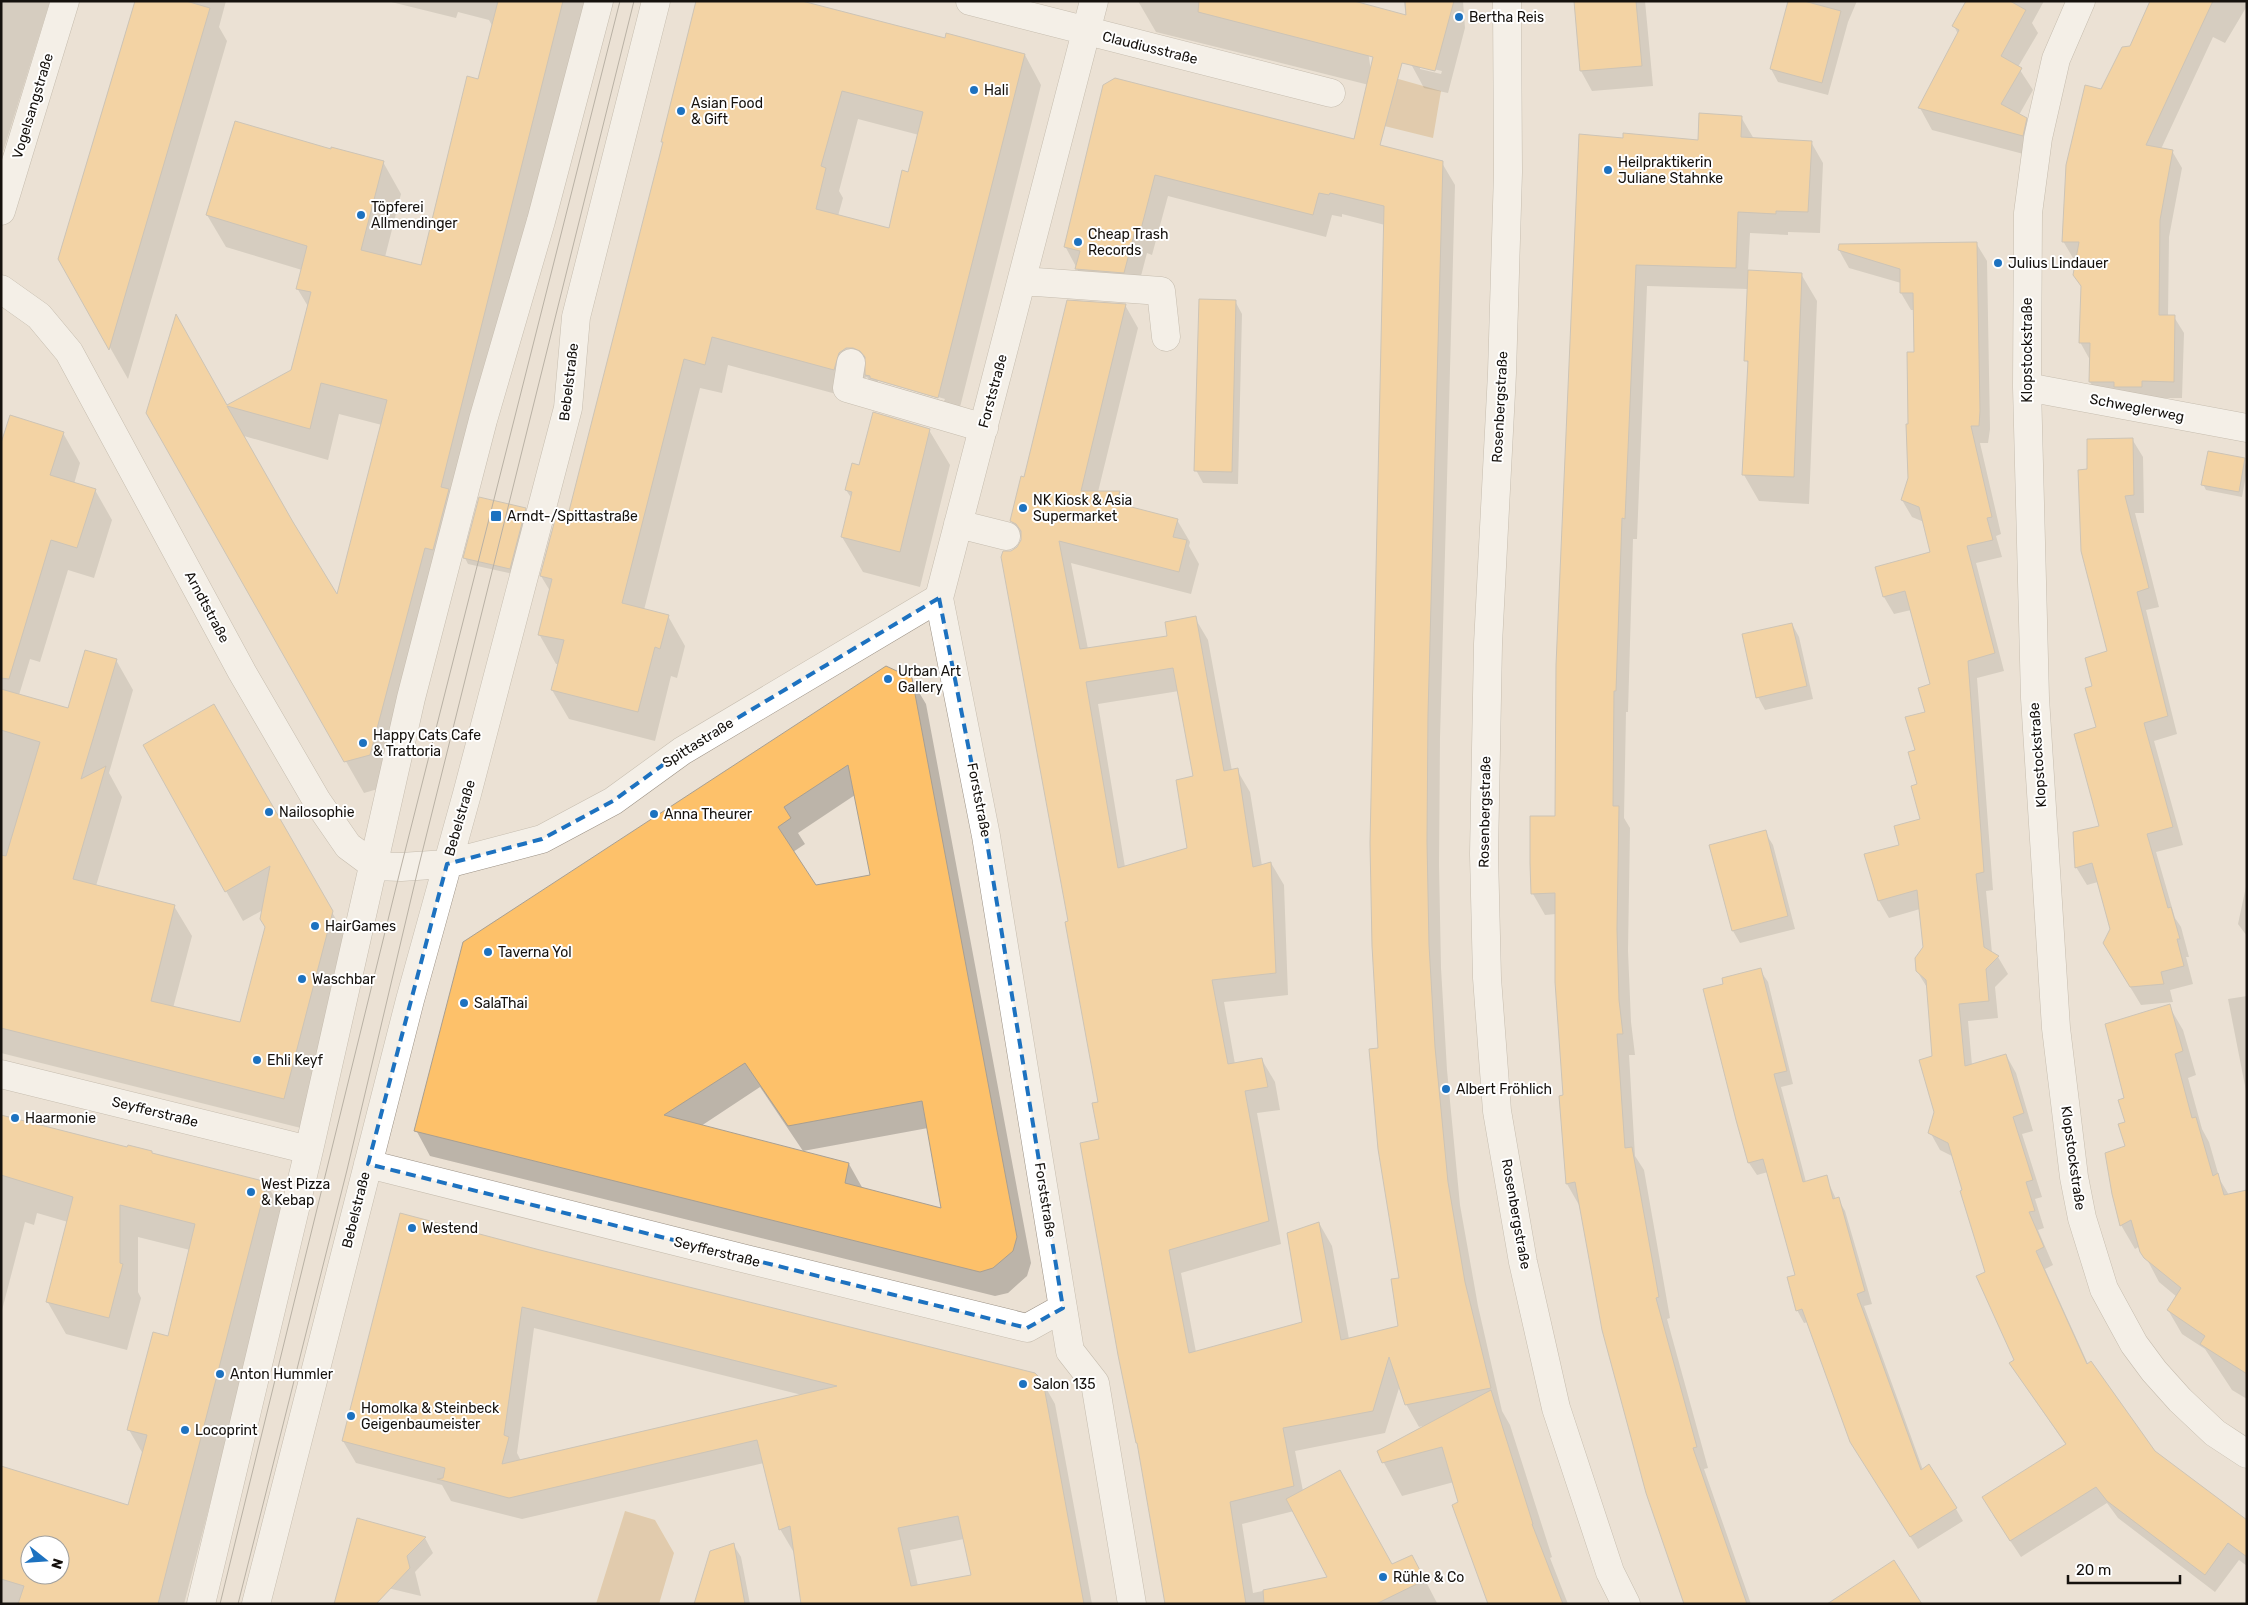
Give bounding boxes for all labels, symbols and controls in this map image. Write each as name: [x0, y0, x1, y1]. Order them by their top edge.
place label: Bertha Reis: [1469, 9, 1544, 26]
marker: Bertha Reis: [1453, 11, 1465, 23]
street label: Claudiusstraße: [1100, 28, 1200, 68]
street label: Vogelsangstraße: [9, 51, 57, 161]
place label: Hali: [984, 82, 1009, 99]
marker: Hali: [968, 84, 980, 96]
place label: Asian Food & Gift: [691, 95, 763, 128]
marker: Asian Food & Gift: [675, 105, 687, 117]
place label: Heilpraktikerin Juliane Stahnke: [1618, 154, 1723, 187]
marker: Heilpraktikerin Juliane Stahnke: [1602, 164, 1614, 176]
place label: Töpferei Allmendinger: [371, 199, 458, 232]
marker: Töpferei Allmendinger: [355, 209, 367, 221]
place label: Cheap Trash Records: [1088, 226, 1168, 259]
marker: Cheap Trash Records: [1072, 236, 1084, 248]
place label: Julius Lindauer: [2008, 255, 2109, 272]
marker: Julius Lindauer: [1992, 257, 2004, 269]
street label: Klopstockstraße: [2019, 297, 2036, 403]
street label: Bebelstraße: [556, 342, 582, 422]
street label: Rosenbergstraße: [1489, 351, 1511, 463]
street label: Forststraße: [975, 352, 1011, 430]
street label: Schweglerweg: [2088, 391, 2186, 425]
place label: NK Kiosk & Asia Supermarket: [1033, 492, 1132, 525]
marker: NK Kiosk & Asia Supermarket: [1017, 502, 1029, 514]
place label: Arndt-/Spittastraße: [507, 508, 638, 525]
marker: Arndt-/Spittastraße: [489, 509, 503, 523]
street label: Arndtstraße: [181, 568, 233, 646]
place label: Urban Art Gallery: [898, 663, 961, 696]
marker: Urban Art Gallery: [882, 673, 894, 685]
street label: Klopstockstraße: [2026, 702, 2050, 808]
street label: Spittastraße: [659, 714, 737, 772]
place label: Happy Cats Cafe & Trattoria: [373, 727, 481, 760]
marker: Happy Cats Cafe & Trattoria: [357, 737, 369, 749]
street label: Rosenbergstraße: [1476, 756, 1494, 868]
street label: Forststraße: [963, 761, 995, 839]
street label: Bebelstraße: [441, 778, 479, 858]
place label: Nailosophie: [279, 804, 355, 821]
marker: Nailosophie: [263, 806, 275, 818]
place label: Anna Theurer: [664, 806, 753, 823]
marker: Anna Theurer: [648, 808, 660, 820]
place label: HairGames: [325, 918, 396, 935]
marker: HairGames: [309, 920, 321, 932]
place label: Taverna Yol: [498, 944, 572, 961]
marker: Taverna Yol: [482, 946, 494, 958]
place label: Waschbar: [312, 971, 376, 988]
marker: Waschbar: [296, 973, 308, 985]
place label: SalaThai: [474, 995, 528, 1012]
marker: SalaThai: [458, 997, 470, 1009]
place label: Ehli Keyf: [267, 1052, 324, 1069]
marker: Ehli Keyf: [251, 1054, 263, 1066]
place label: Albert Fröhlich: [1456, 1081, 1552, 1098]
marker: Albert Fröhlich: [1440, 1083, 1452, 1095]
street label: Seyfferstraße: [110, 1093, 200, 1131]
street label: Klopstockstraße: [2057, 1105, 2089, 1211]
place label: Haarmonie: [25, 1110, 96, 1127]
marker: Haarmonie: [9, 1112, 21, 1124]
street label: Rosenbergstraße: [1498, 1157, 1534, 1271]
street label: Forststraße: [1031, 1161, 1059, 1239]
street label: Bebelstraße: [338, 1170, 374, 1250]
place label: West Pizza & Kebap: [261, 1176, 330, 1209]
marker: West Pizza & Kebap: [245, 1186, 257, 1198]
place label: Westend: [422, 1220, 478, 1237]
marker: Westend: [406, 1222, 418, 1234]
street label: Seyfferstraße: [672, 1233, 762, 1271]
place label: Anton Hummler: [230, 1366, 334, 1383]
marker: Anton Hummler: [214, 1368, 226, 1380]
place label: Salon 135: [1033, 1376, 1096, 1393]
marker: Salon 135: [1017, 1378, 1029, 1390]
place label: Homolka & Steinbeck Geigenbaumeister: [361, 1400, 500, 1433]
marker: Homolka & Steinbeck Geigenbaumeister: [345, 1410, 357, 1422]
place label: Locoprint: [195, 1422, 258, 1439]
marker: Locoprint: [179, 1424, 191, 1436]
north arrow: [20, 1535, 70, 1585]
scale bar: [2068, 1552, 2180, 1584]
text: N: [47, 1556, 67, 1571]
text: 20 m: [2076, 1561, 2111, 1579]
place label: Rühle & Co: [1393, 1569, 1464, 1586]
marker: Rühle & Co: [1377, 1571, 1389, 1583]

